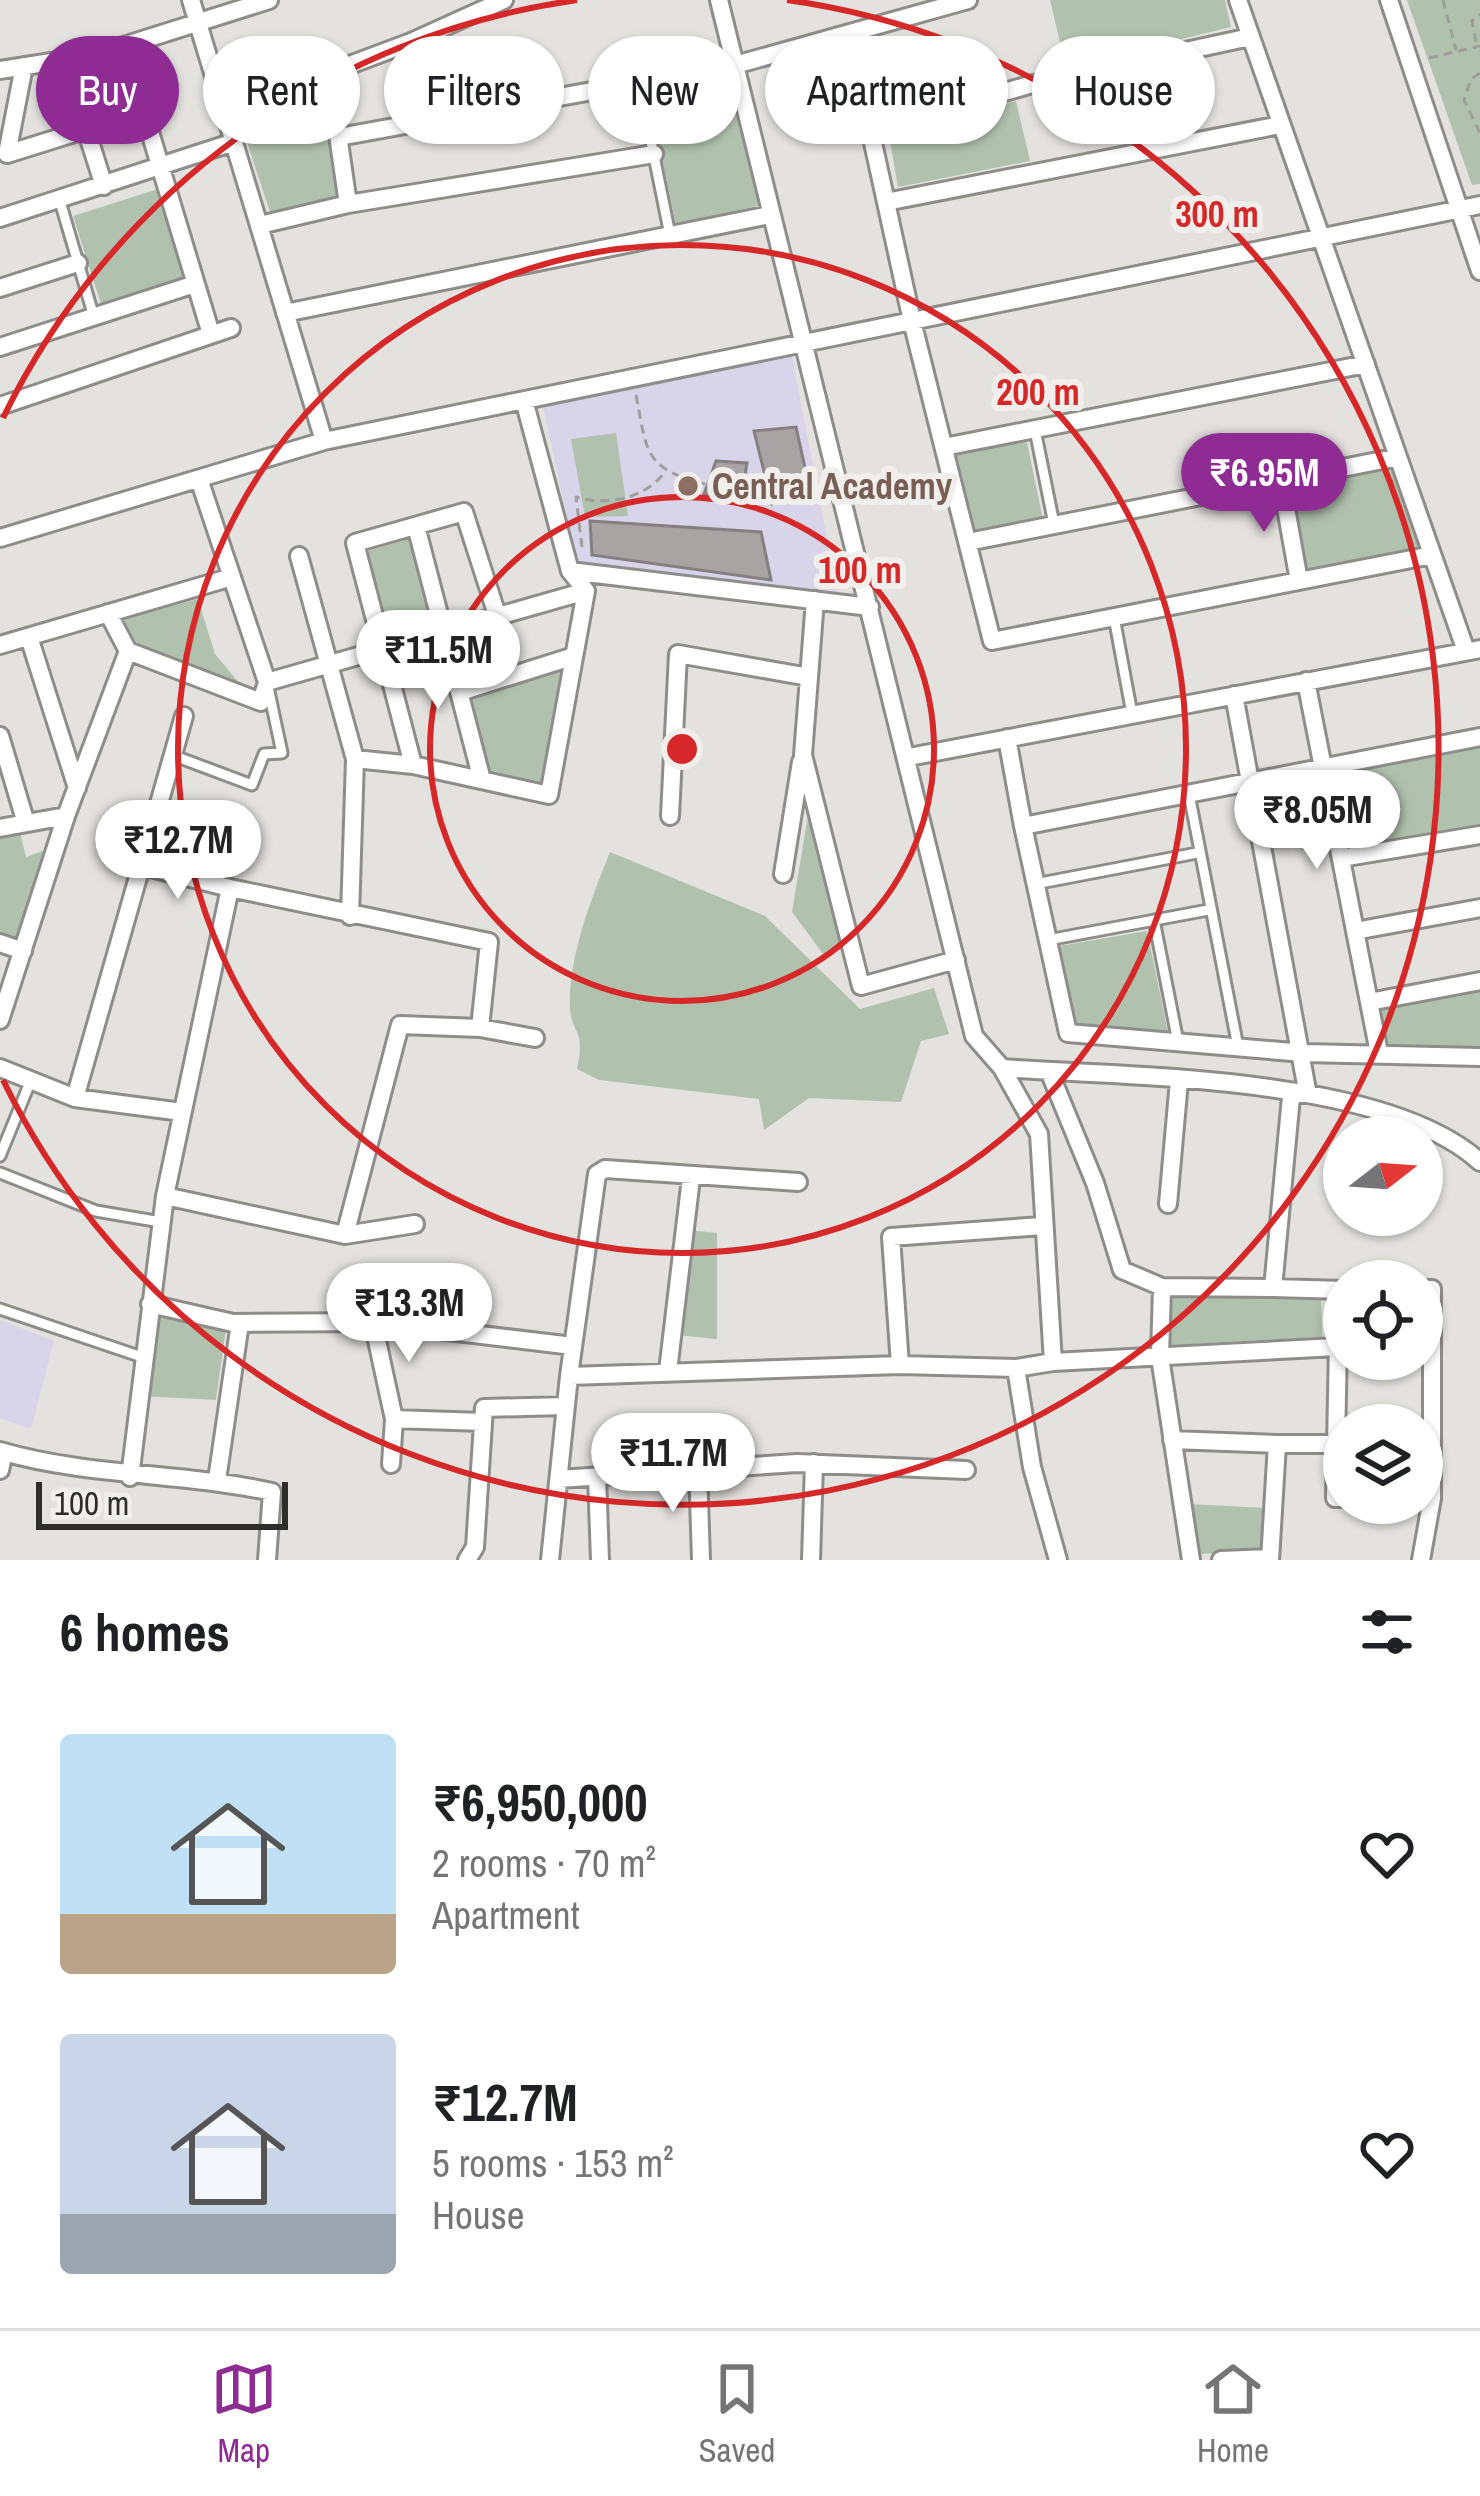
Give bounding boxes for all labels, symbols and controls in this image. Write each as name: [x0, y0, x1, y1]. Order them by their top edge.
chip: Buy: [36, 36, 179, 144]
chip: Rent: [203, 36, 360, 144]
chip: Filters: [384, 36, 564, 144]
chip: New: [588, 36, 741, 144]
chip: Apartment: [765, 36, 1008, 144]
chip: House: [1032, 36, 1215, 144]
text: 300 m: [1175, 190, 1259, 238]
text: 200 m: [996, 368, 1080, 416]
pin: ₹6.95M: [1166, 433, 1362, 535]
text: ₹6.95M: [1208, 446, 1320, 498]
place label: Central Academy: [712, 462, 953, 510]
marker: Central Academy: [675, 473, 701, 499]
text: 100 m: [818, 546, 902, 594]
pin: ₹11.5M: [340, 610, 536, 712]
text: ₹11.5M: [383, 623, 493, 675]
centre of rings: [661, 728, 703, 770]
pin: ₹8.05M: [1219, 770, 1415, 872]
text: ₹8.05M: [1261, 783, 1373, 835]
pin: ₹12.7M: [80, 800, 276, 902]
text: ₹12.7M: [122, 813, 234, 865]
north arrow: [1323, 1116, 1443, 1236]
map controls: [1323, 1116, 1443, 1524]
button: locate: [1323, 1260, 1443, 1380]
pin: ₹13.3M: [311, 1263, 507, 1365]
text: ₹13.3M: [353, 1276, 465, 1328]
button: layers: [1323, 1404, 1443, 1524]
pin: ₹11.7M: [575, 1413, 771, 1515]
text: ₹11.7M: [618, 1426, 728, 1478]
scale bar: [36, 1476, 288, 1529]
text: 100 m: [54, 1481, 129, 1525]
text: 6 homes: [60, 1598, 230, 1667]
icon: filters: [1354, 1599, 1420, 1665]
text: ₹6,950,000: [432, 1768, 648, 1837]
icon: home: [156, 1782, 300, 1926]
icon: heart: [1354, 1821, 1420, 1887]
text: 2 rooms · 70 m²: [432, 1837, 656, 1889]
text: Apartment: [432, 1889, 580, 1941]
text: ₹12.7M: [432, 2068, 578, 2137]
icon: home: [156, 2082, 300, 2226]
icon: heart: [1354, 2121, 1420, 2187]
text: 5 rooms · 153 m²: [432, 2137, 674, 2189]
text: House: [432, 2189, 524, 2241]
tab: Map: [211, 2356, 277, 2472]
tab: Saved: [699, 2356, 775, 2472]
tab: Home: [1197, 2356, 1269, 2472]

